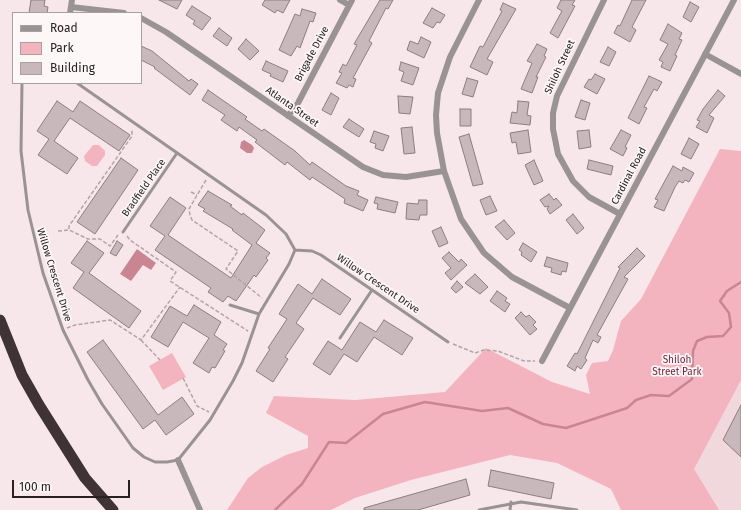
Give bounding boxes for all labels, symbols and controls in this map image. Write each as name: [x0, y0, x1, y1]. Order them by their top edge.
legend: [12, 12, 142, 84]
text: Road: [50, 21, 78, 35]
street label: Brigade Drive: [292, 24, 332, 84]
street label: Shiloh Street: [542, 38, 578, 96]
text: Park: [50, 41, 74, 55]
text: Building: [50, 61, 95, 75]
street label: Atlanta Street: [263, 84, 321, 130]
street label: Cardinal Road: [609, 145, 649, 207]
street label: Bradfield Place: [120, 157, 168, 219]
street label: Willow Crescent Drive: [34, 227, 74, 323]
street label: Willow Crescent Drive: [334, 252, 422, 316]
park label: Shiloh Street Park: [652, 354, 702, 378]
scale bar: [14, 472, 132, 498]
text: 100 m: [19, 480, 51, 494]

